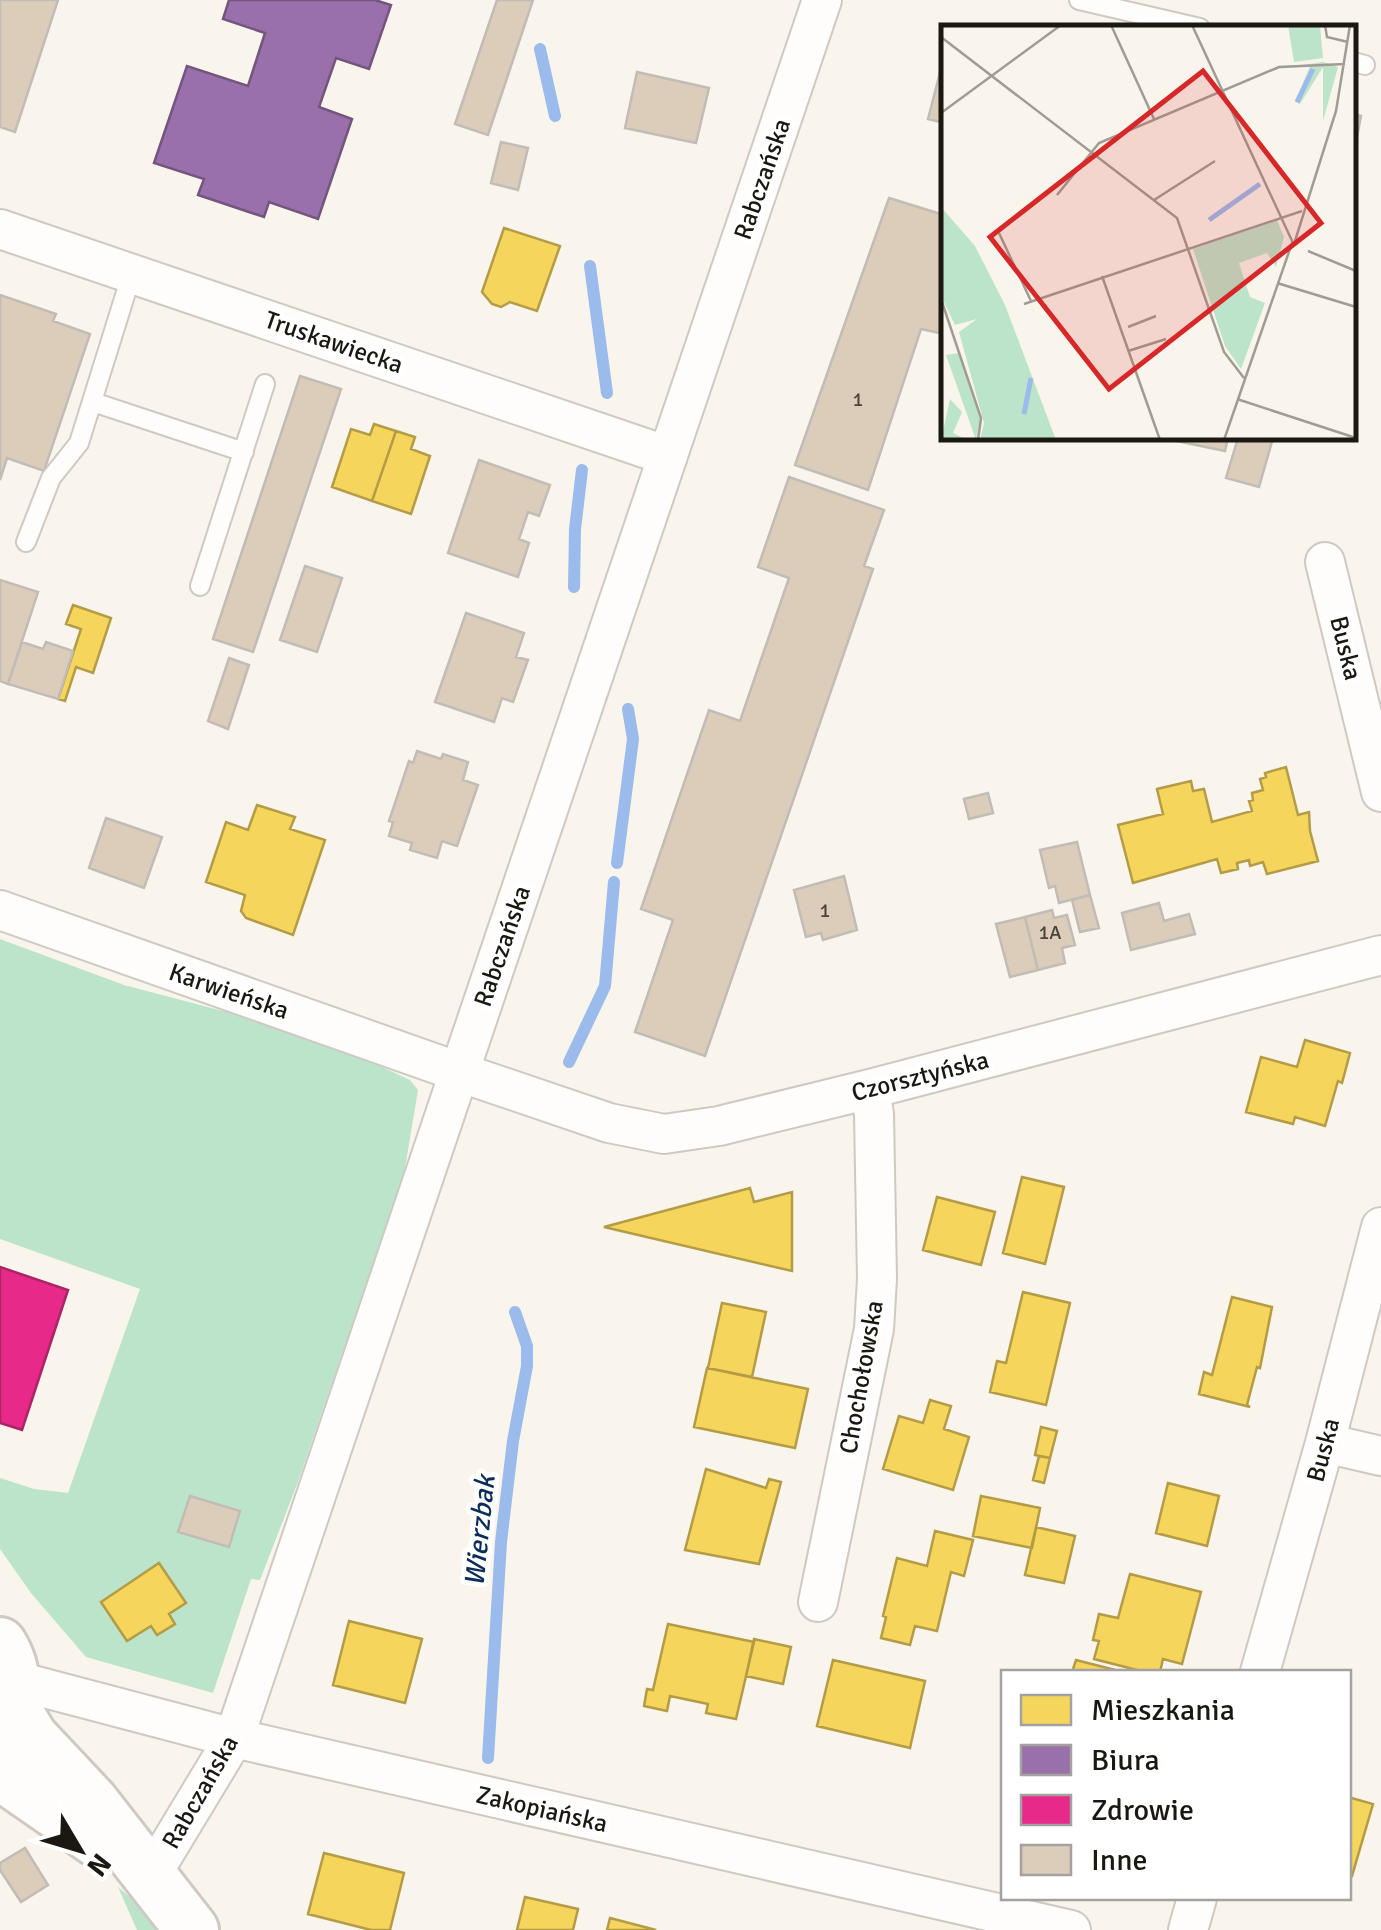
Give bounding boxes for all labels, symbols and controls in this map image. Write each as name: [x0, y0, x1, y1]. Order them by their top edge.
inset map: [941, 25, 1356, 440]
street label: Rabczańska: [727, 114, 797, 244]
street label: Truskawiecka: [261, 304, 407, 380]
house number: 1: [853, 387, 863, 412]
street label: Buska: [1323, 613, 1369, 683]
street label: Rabczańska: [467, 881, 537, 1011]
house number: 1: [820, 898, 830, 923]
house number: 1A: [1038, 920, 1062, 945]
street label: Karwieńska: [165, 956, 293, 1026]
street label: Czorsztyńska: [848, 1044, 992, 1108]
street label: Chochołowska: [832, 1298, 890, 1456]
street label: Buska: [1300, 1415, 1346, 1485]
water label: Wierzbak: [457, 1471, 503, 1588]
legend: [1001, 1670, 1351, 1900]
text: Mieszkania: [1091, 1692, 1235, 1729]
street label: Rabczańska: [155, 1730, 245, 1854]
text: Biura: [1091, 1742, 1160, 1779]
street label: Zakopiańska: [473, 1779, 611, 1839]
text: Zdrowie: [1091, 1792, 1194, 1829]
north arrow: [30, 1800, 130, 1900]
text: Inne: [1091, 1842, 1148, 1879]
text: N: [80, 1847, 118, 1883]

